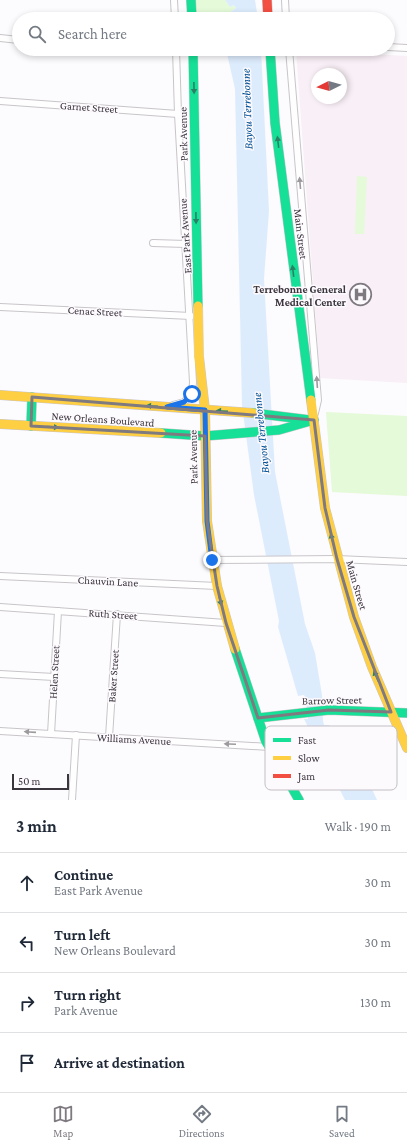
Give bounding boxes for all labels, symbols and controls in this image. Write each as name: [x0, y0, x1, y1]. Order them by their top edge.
search box: [12, 12, 395, 56]
icon: search: [26, 23, 48, 45]
text: Search here: [58, 26, 127, 42]
water label: Bayou Terrebonne: [239, 68, 255, 150]
north arrow: [311, 68, 347, 104]
one-way arrow: [191, 82, 197, 95]
street label: Garnet Street: [60, 99, 119, 115]
street label: Park Avenue: [177, 107, 189, 161]
one-way arrow: [274, 136, 281, 148]
one-way arrow: [297, 177, 304, 189]
street label: East Park Avenue: [176, 198, 194, 274]
street label: Main Street: [292, 208, 310, 260]
one-way arrow: [193, 212, 199, 225]
one-way arrow: [290, 265, 297, 277]
hospital icon: Terrebonne General Medical Center: [348, 282, 374, 308]
place label: Terrebonne General Medical Center: [253, 283, 347, 308]
street label: Cenac Street: [67, 304, 123, 318]
one-way arrow: [313, 376, 320, 388]
route start: [183, 385, 201, 403]
water label: Bayou Terrebonne: [250, 392, 272, 474]
one-way arrow: [146, 402, 158, 409]
one-way arrow: [216, 408, 228, 415]
street label: New Orleans Boulevard: [51, 409, 155, 429]
one-way arrow: [47, 424, 59, 431]
street label: Park Avenue: [187, 430, 199, 484]
one-way arrow: [329, 533, 335, 545]
route end: [203, 551, 221, 569]
street label: Main Street: [344, 559, 370, 611]
street label: Chauvin Lane: [77, 573, 139, 589]
one-way arrow: [218, 594, 224, 606]
street label: Ruth Street: [88, 606, 138, 622]
street label: Helen Street: [47, 645, 61, 699]
street label: Baker Street: [105, 649, 121, 703]
one-way arrow: [373, 670, 379, 681]
street label: Barrow Street: [302, 693, 362, 707]
legend: [265, 726, 397, 790]
one-way arrow: [24, 729, 36, 736]
street label: Williams Avenue: [97, 731, 172, 747]
text: Fast: [298, 734, 317, 746]
one-way arrow: [224, 741, 236, 748]
text: Slow: [298, 752, 320, 764]
text: Jam: [297, 770, 315, 783]
scale bar: [12, 772, 69, 791]
text: 50 m: [18, 775, 40, 787]
text: 3 min: [16, 817, 57, 836]
text: Walk · 190 m: [325, 819, 391, 834]
text: Continue: [54, 867, 113, 883]
icon: ahead: [16, 872, 38, 894]
text: 30 m: [365, 875, 391, 890]
text: East Park Avenue: [54, 883, 143, 898]
text: Turn left: [54, 927, 110, 943]
icon: left: [16, 932, 38, 954]
text: 30 m: [365, 935, 391, 950]
text: New Orleans Boulevard: [54, 943, 176, 958]
text: Turn right: [54, 987, 121, 1003]
icon: right: [16, 992, 38, 1014]
text: 130 m: [360, 995, 391, 1010]
text: Park Avenue: [54, 1003, 118, 1018]
icon: arrive: [16, 1052, 38, 1074]
text: Arrive at destination: [54, 1055, 185, 1071]
tab: Map: [52, 1103, 74, 1139]
tab: Directions: [179, 1103, 224, 1139]
tab: Saved: [329, 1103, 355, 1139]

